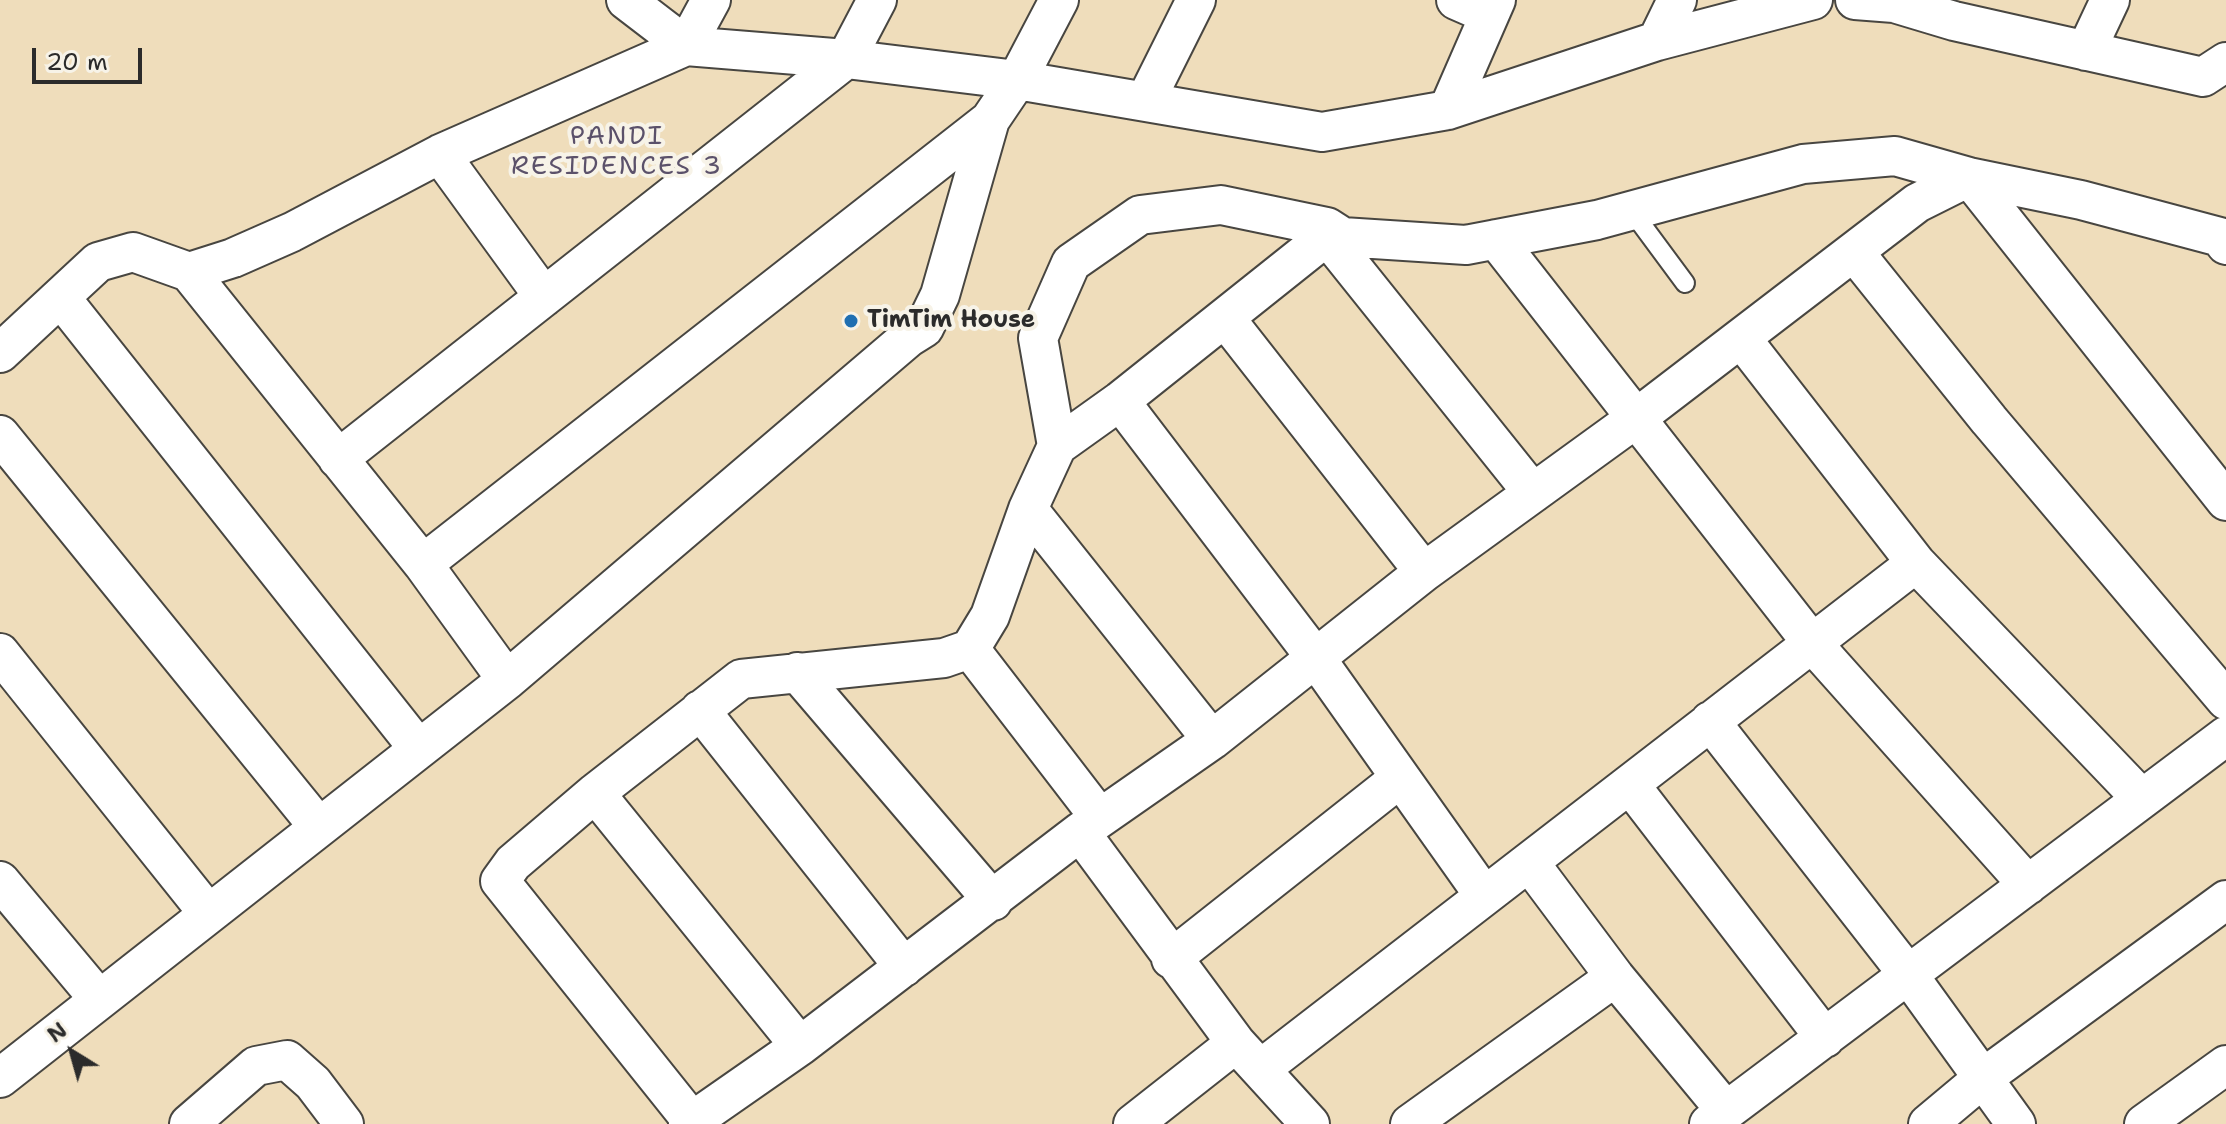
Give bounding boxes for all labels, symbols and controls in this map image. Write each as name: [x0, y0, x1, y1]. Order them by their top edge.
scale bar: [36, 32, 146, 82]
text: 20 m: [46, 46, 108, 78]
district label: PANDI RESIDENCES 3: [511, 121, 723, 182]
place label: TimTim House: [867, 307, 1035, 335]
marker: TimTim House: [842, 312, 860, 330]
north arrow: [32, 1012, 112, 1092]
text: N: [42, 1016, 73, 1049]

